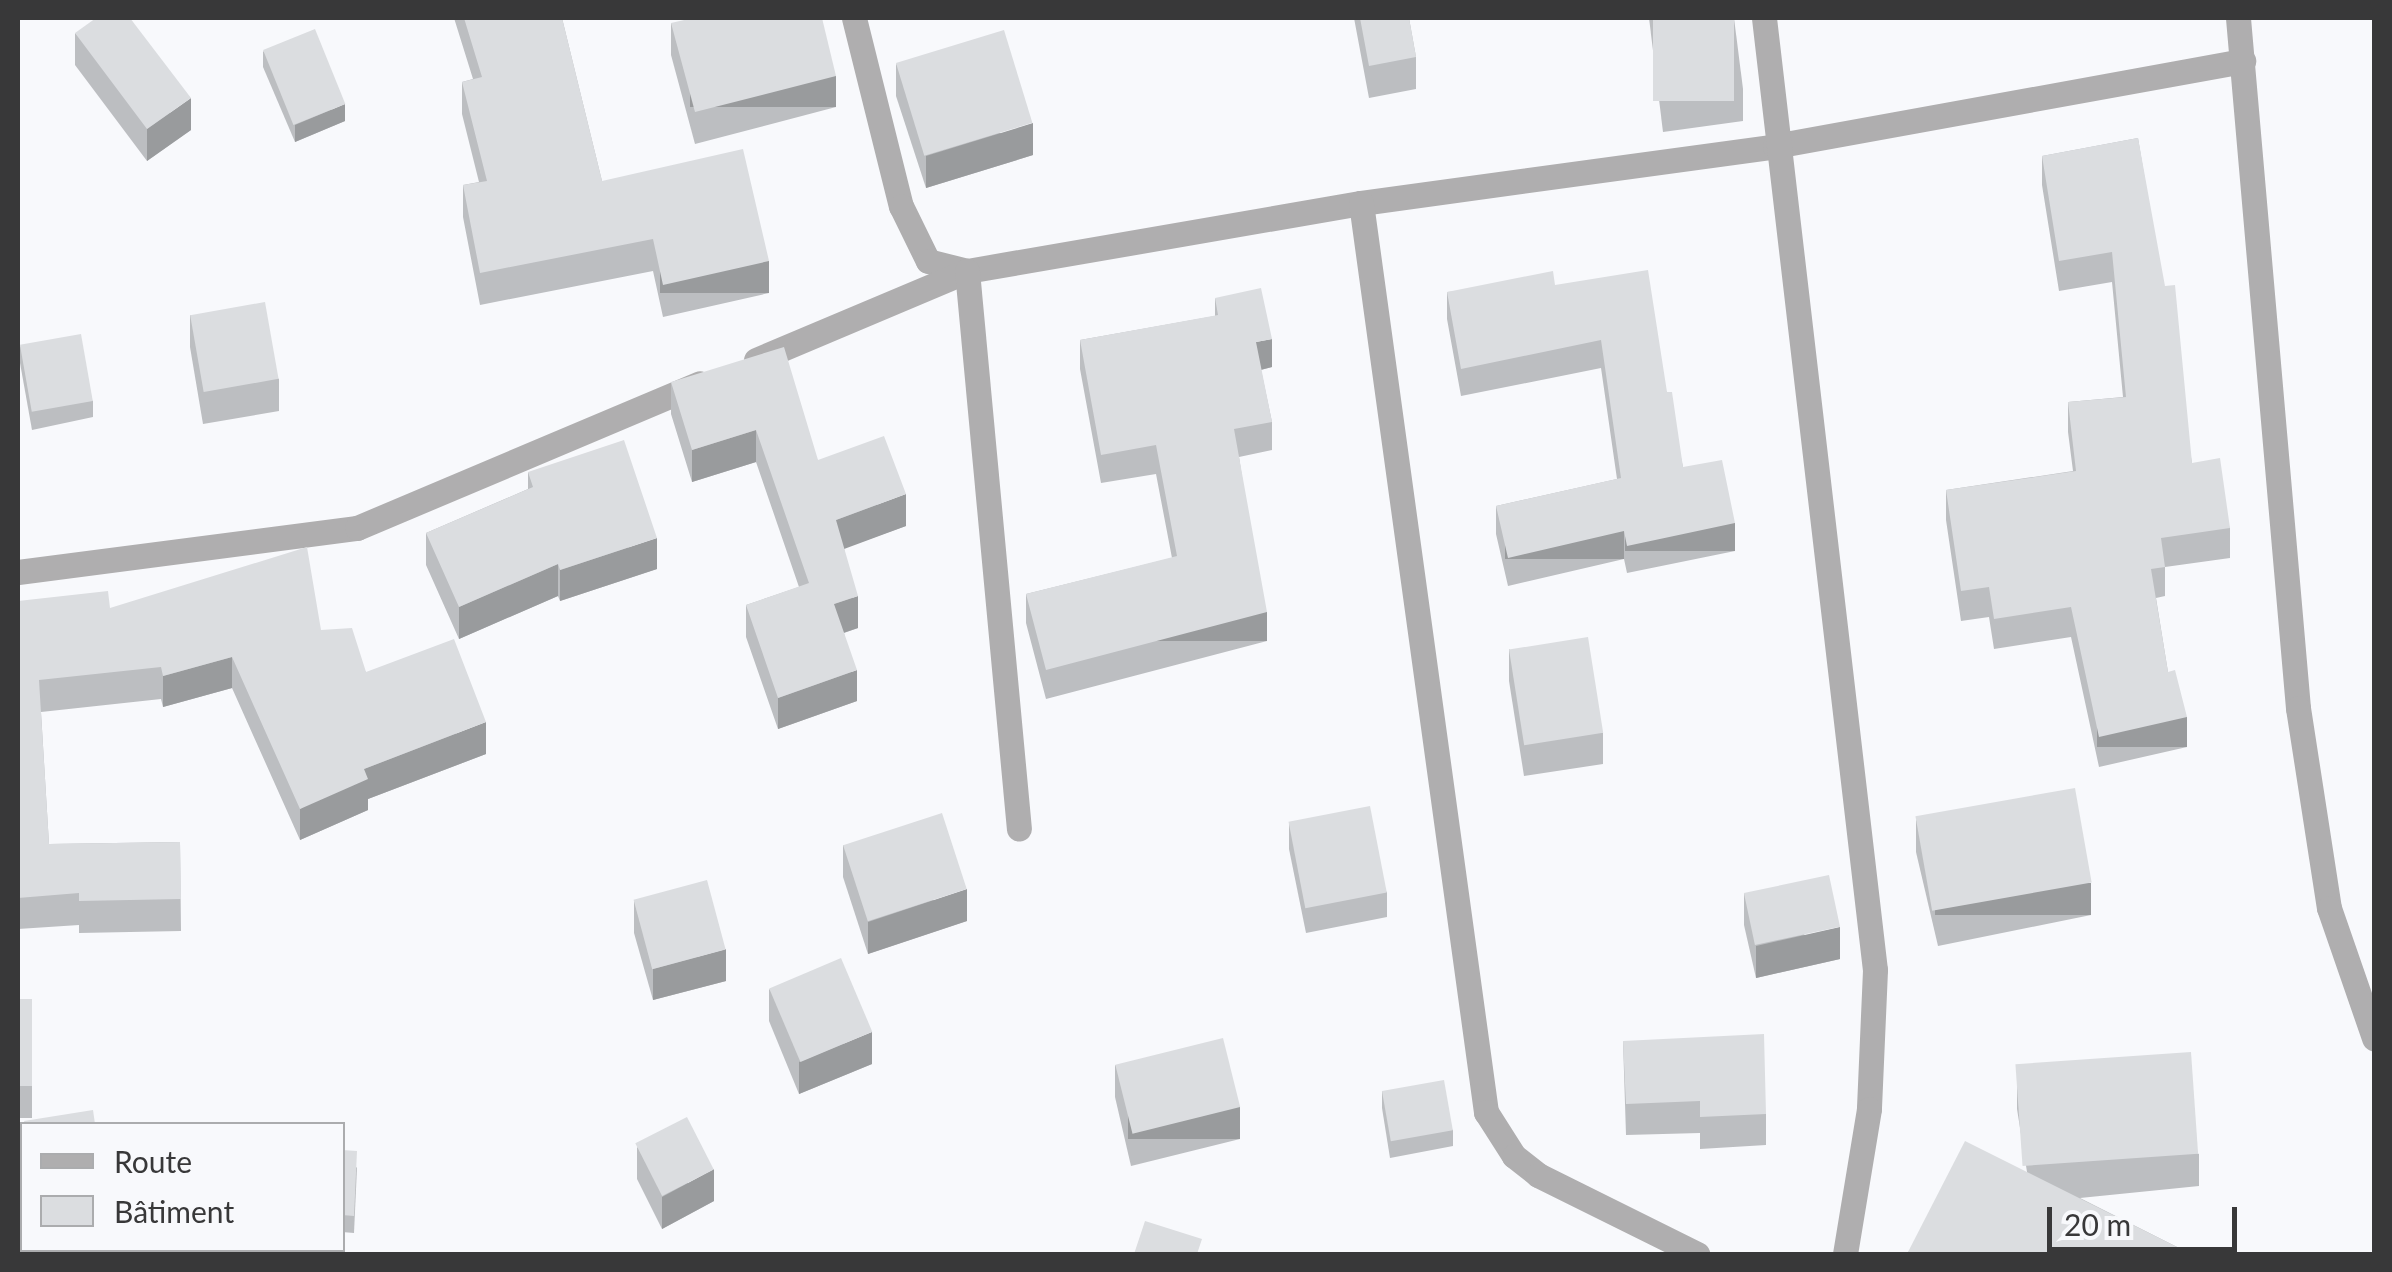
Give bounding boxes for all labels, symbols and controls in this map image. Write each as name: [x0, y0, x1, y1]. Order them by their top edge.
legend: [20, 1122, 345, 1252]
text: Route: [114, 1143, 192, 1179]
scale bar: [2052, 1187, 2242, 1249]
text: Bâtiment: [114, 1193, 234, 1229]
text: 20 m: [2064, 1206, 2131, 1242]

